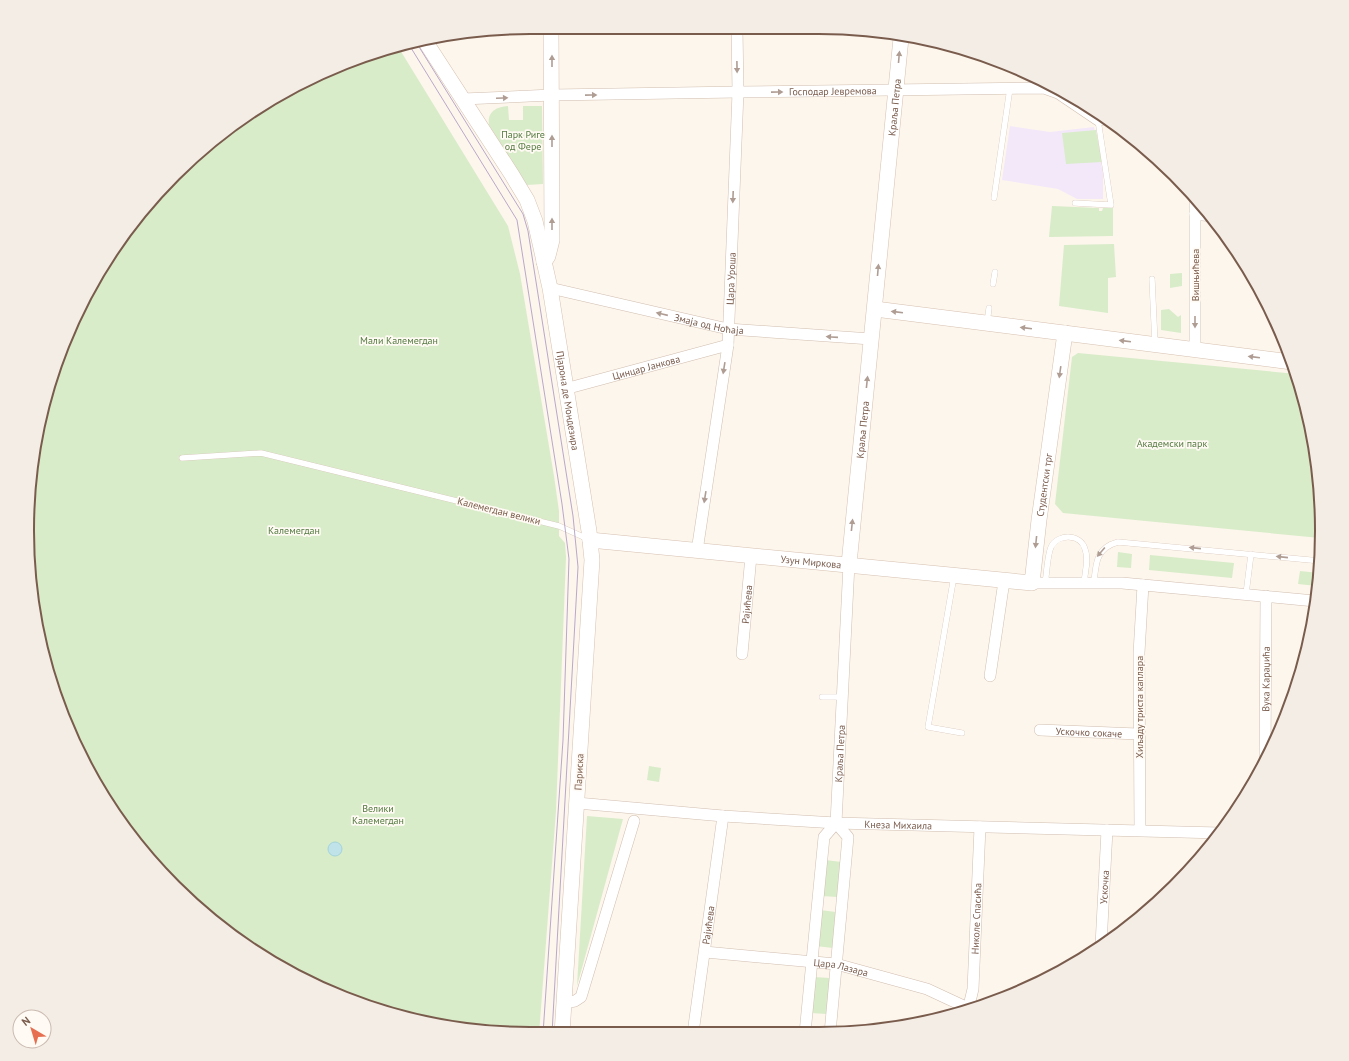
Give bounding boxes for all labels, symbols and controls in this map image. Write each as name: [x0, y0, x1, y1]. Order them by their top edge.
one-way arrow: [895, 51, 902, 63]
one-way arrow: [549, 54, 555, 67]
one-way arrow: [734, 61, 740, 74]
street label: Краља Петра: [885, 78, 903, 136]
street label: Господар Јевремова: [789, 84, 877, 98]
one-way arrow: [771, 89, 784, 95]
one-way arrow: [585, 91, 597, 98]
one-way arrow: [496, 94, 508, 101]
park label: Парк Риге од Фере: [501, 128, 545, 153]
one-way arrow: [549, 134, 555, 147]
one-way arrow: [730, 191, 737, 203]
one-way arrow: [549, 217, 555, 230]
street label: Вишњићева: [1189, 249, 1202, 301]
street label: Цара Уроша: [723, 252, 738, 305]
one-way arrow: [875, 264, 882, 276]
one-way arrow: [891, 309, 903, 315]
one-way arrow: [656, 310, 669, 316]
street label: Змаја од Ноћаја: [673, 310, 744, 337]
one-way arrow: [1192, 316, 1198, 329]
one-way arrow: [1020, 325, 1032, 331]
one-way arrow: [826, 333, 838, 340]
park label: Мали Калемегдан: [360, 334, 438, 347]
one-way arrow: [1119, 338, 1131, 344]
street label: Пјарона де Мондезира: [554, 350, 582, 451]
street label: Цинцар Јанкова: [611, 352, 681, 382]
one-way arrow: [1248, 354, 1260, 361]
one-way arrow: [721, 362, 727, 374]
one-way arrow: [1057, 366, 1063, 378]
one-way arrow: [864, 376, 871, 388]
street label: Краља Петра: [853, 400, 872, 459]
park label: Академски парк: [1137, 437, 1207, 450]
street label: Студентски трг: [1033, 452, 1055, 517]
one-way arrow: [702, 491, 708, 503]
street label: Калемегдан велики: [456, 494, 542, 528]
one-way arrow: [849, 519, 856, 531]
park label: Калемегдан: [268, 524, 320, 537]
one-way arrow: [1033, 536, 1040, 548]
one-way arrow: [1189, 545, 1201, 552]
one-way arrow: [1097, 546, 1106, 557]
street label: Узун Миркова: [780, 552, 842, 571]
one-way arrow: [1276, 554, 1288, 561]
street label: Рајићева: [738, 584, 755, 624]
street label: Вука Караџића: [1259, 646, 1272, 712]
street label: Хиљаду триста каплара: [1133, 656, 1146, 758]
street label: Краља Петра: [832, 724, 847, 783]
street label: Ускочко сокаче: [1055, 724, 1122, 740]
street label: Париска: [572, 753, 586, 791]
park label: Велики Калемегдан: [352, 802, 404, 827]
street label: Кнеза Михаила: [864, 817, 932, 832]
street label: Ускочка: [1097, 870, 1111, 904]
street label: Николе Спасића: [968, 883, 984, 955]
street label: Рајићева: [699, 905, 717, 945]
street label: Цара Лазара: [813, 955, 870, 979]
north arrow: [12, 1009, 52, 1049]
text: N: [19, 1013, 33, 1029]

